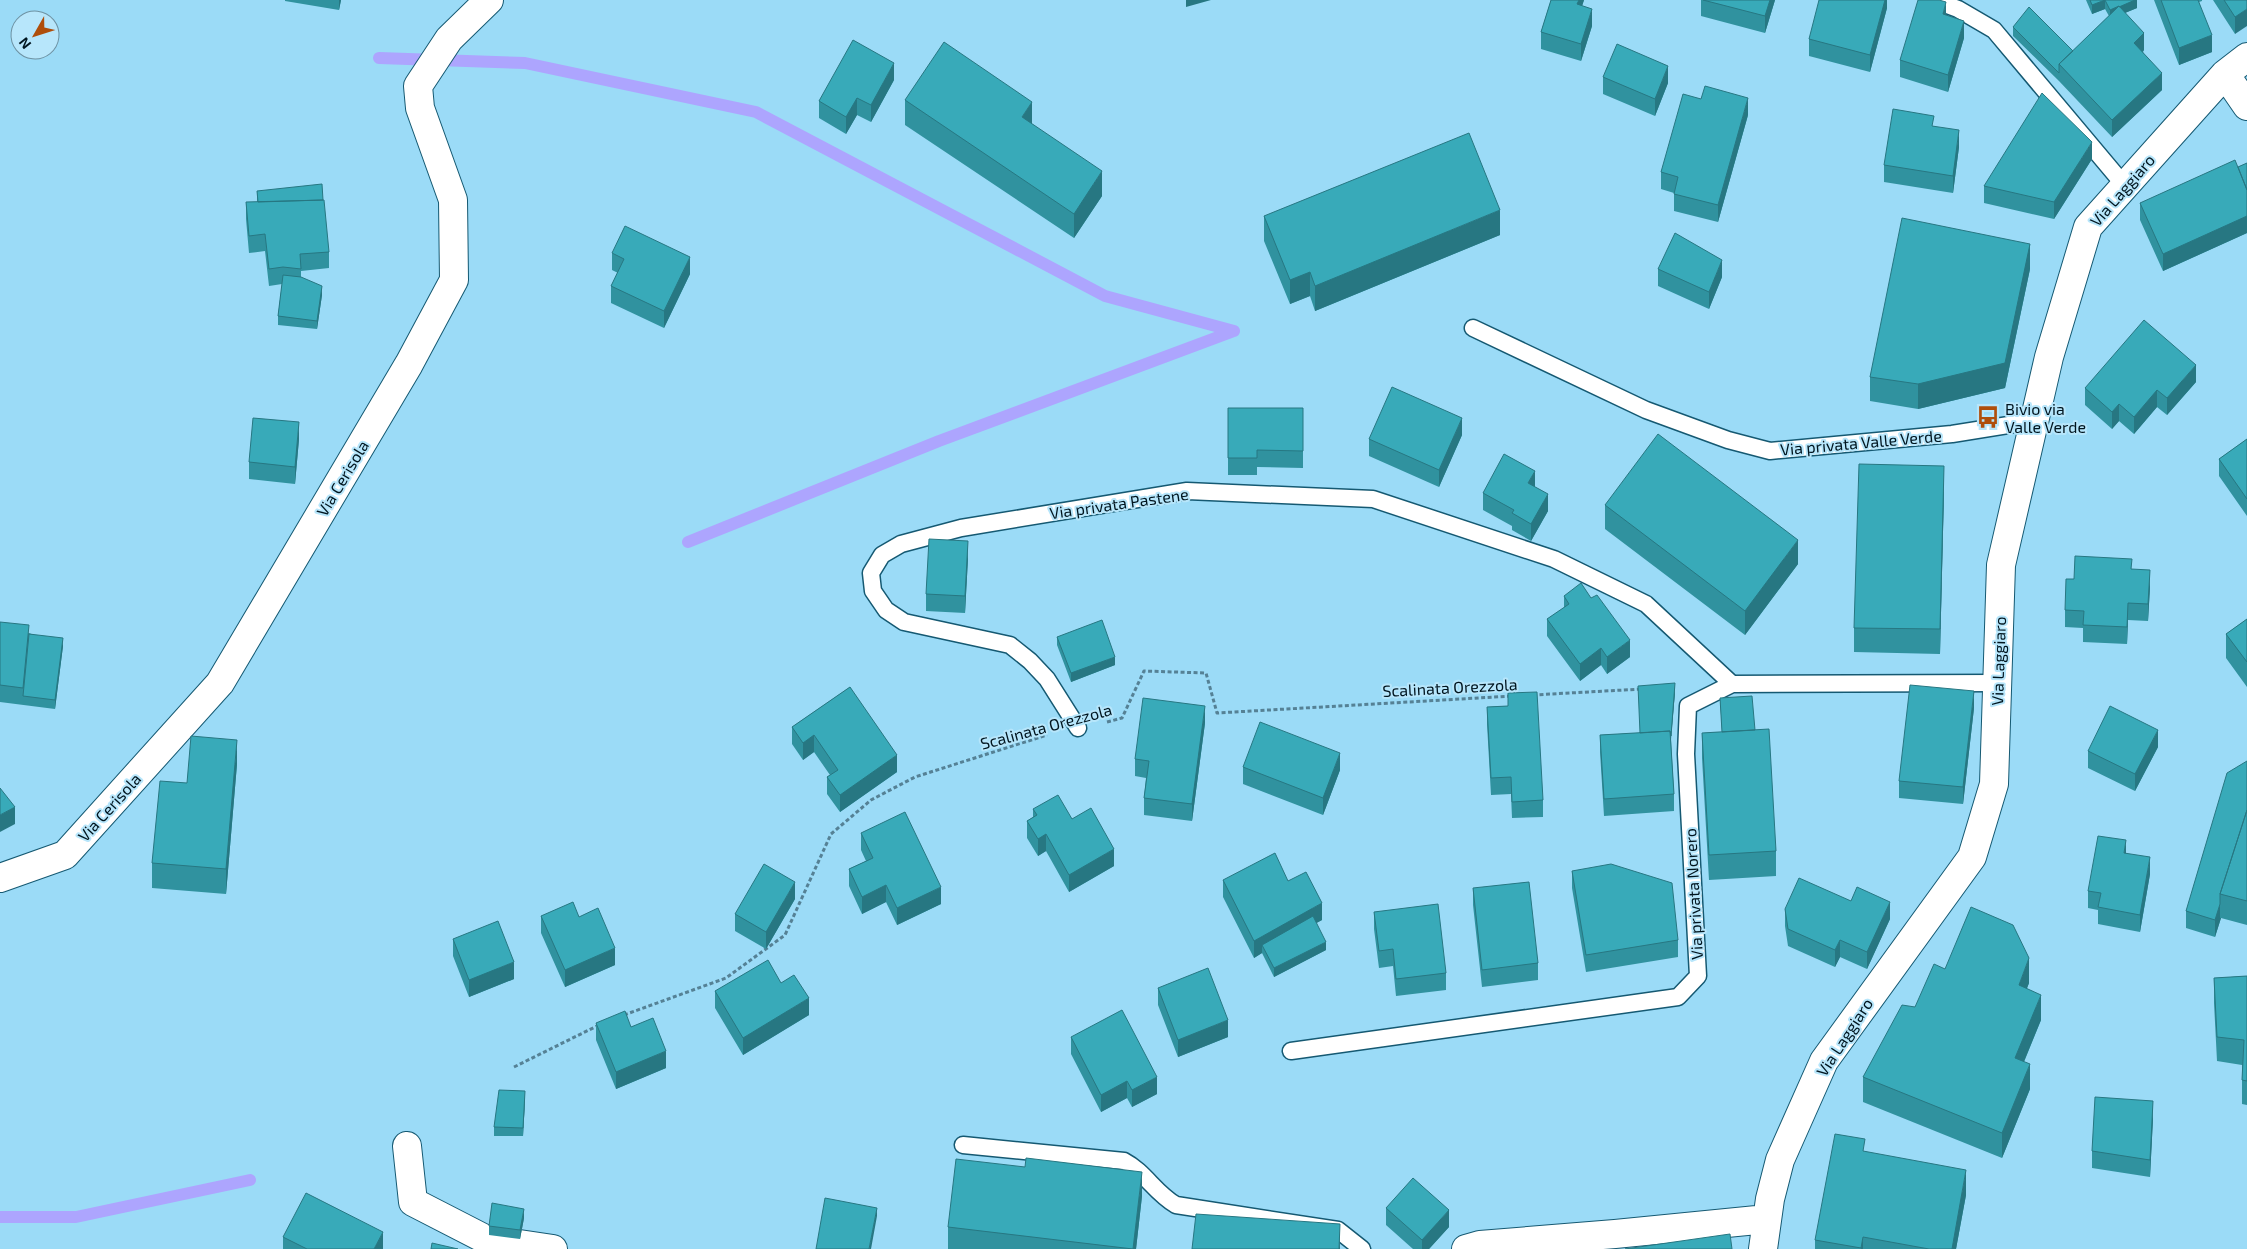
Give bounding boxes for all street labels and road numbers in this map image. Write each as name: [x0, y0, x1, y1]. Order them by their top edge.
street label: Via Laggiaro: [2086, 150, 2158, 230]
street label: Via privata Valle Verde: [1779, 425, 1943, 459]
street label: Via Cerisola: [312, 437, 372, 519]
street label: Via privata Pastene: [1048, 484, 1190, 522]
street label: Via Laggiaro: [1987, 616, 2009, 706]
street label: Scalinata Orezzola: [1382, 674, 1518, 700]
street label: Scalinata Orezzola: [978, 699, 1114, 753]
street label: Via Cerisola: [74, 769, 144, 845]
street label: Via privata Norero: [1680, 828, 1706, 960]
street label: Via Laggiaro: [1812, 995, 1876, 1079]

